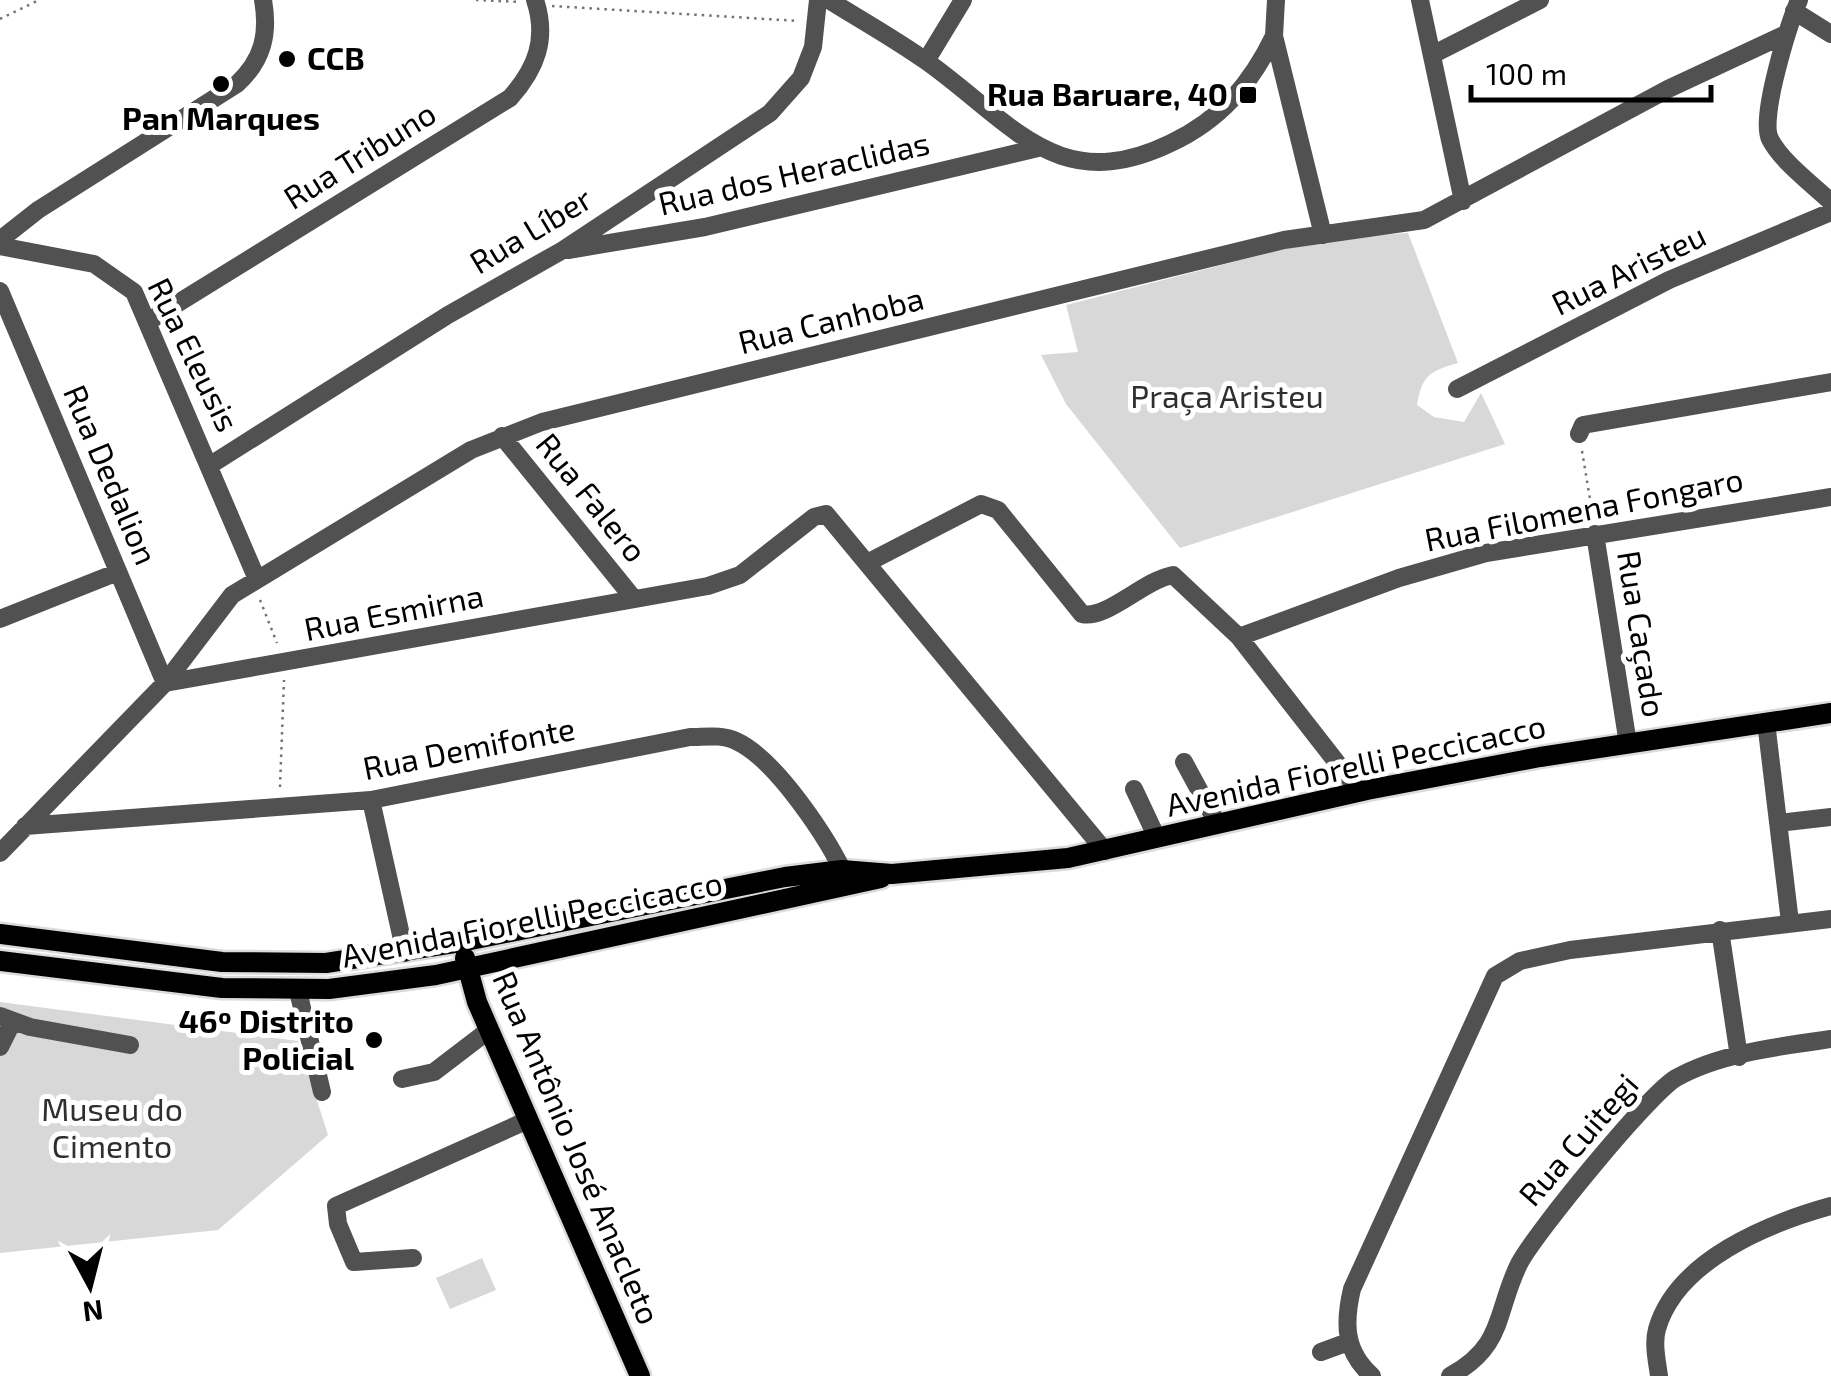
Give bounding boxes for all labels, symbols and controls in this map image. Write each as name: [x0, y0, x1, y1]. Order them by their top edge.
place label: CCB: [307, 38, 365, 76]
scale bar: [1471, 40, 1711, 102]
marker: CCB: [276, 48, 298, 70]
text: 100 m: [1486, 55, 1567, 91]
marker: Pan Marques: [210, 73, 232, 95]
place label: Rua Baruare, 40: [987, 74, 1228, 112]
marker: Rua Baruare, 40: [1237, 84, 1259, 106]
street label: Rua Tribuno: [276, 93, 442, 216]
place label: Pan Marques: [122, 98, 320, 136]
street label: Rua dos Heraclidas: [654, 122, 933, 222]
street label: Rua Líber: [462, 178, 598, 280]
street label: Rua Aristeu: [1545, 215, 1711, 322]
street label: Rua Eleusis: [141, 271, 248, 437]
street label: Rua Canhoba: [734, 278, 927, 360]
park label: Praça Aristeu: [1130, 376, 1324, 416]
street label: Rua Dedalion: [57, 379, 167, 570]
street label: Rua Falero: [529, 425, 656, 569]
street label: Rua Filomena Fongaro: [1421, 459, 1746, 558]
street label: Rua Caçado: [1609, 548, 1675, 720]
street label: Rua Esmirna: [301, 575, 487, 647]
street label: Avenida Fiorelli Peccicacco: [1162, 705, 1549, 823]
street label: Rua Demifonte: [359, 708, 578, 786]
street label: Avenida Fiorelli Peccicacco: [338, 862, 725, 974]
street label: Rua Antônio José Anacleto: [486, 965, 670, 1329]
place label: 46º Distrito Policial: [178, 1001, 354, 1076]
marker: 46º Distrito Policial: [363, 1029, 385, 1051]
street label: Rua Cuitegi: [1510, 1065, 1645, 1212]
park label: Museu do Cimento: [41, 1089, 183, 1164]
north arrow: [40, 1236, 140, 1336]
text: N: [81, 1294, 105, 1330]

